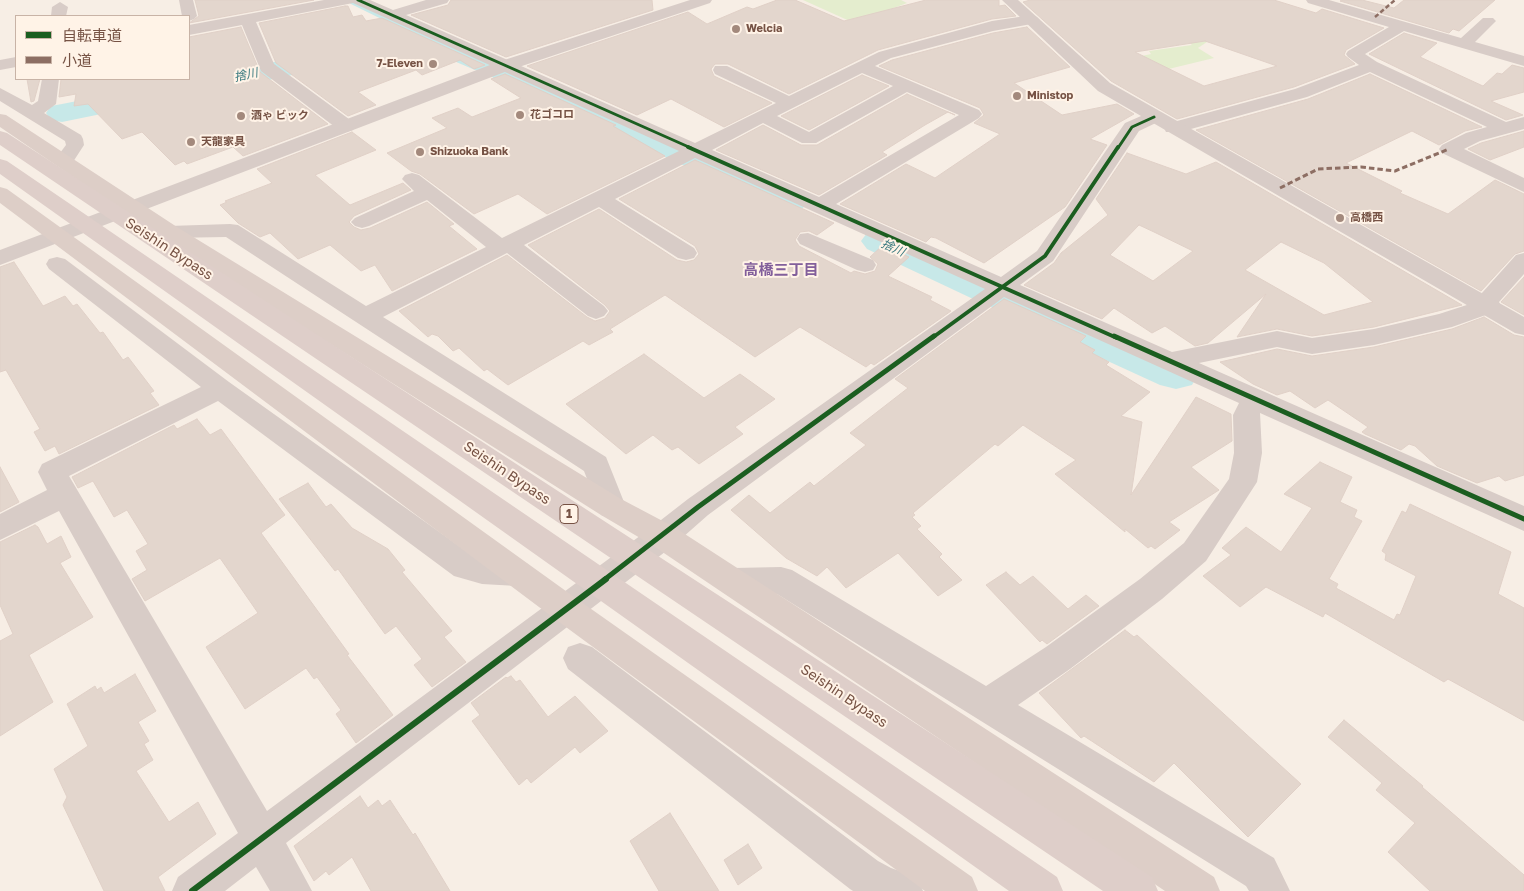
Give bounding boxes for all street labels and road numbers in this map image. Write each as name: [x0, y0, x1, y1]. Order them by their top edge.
street label: Seishin Bypass: [122, 214, 216, 284]
street label: Seishin Bypass: [460, 438, 554, 508]
road number: 1: [560, 504, 578, 524]
street label: Seishin Bypass: [797, 661, 891, 731]

